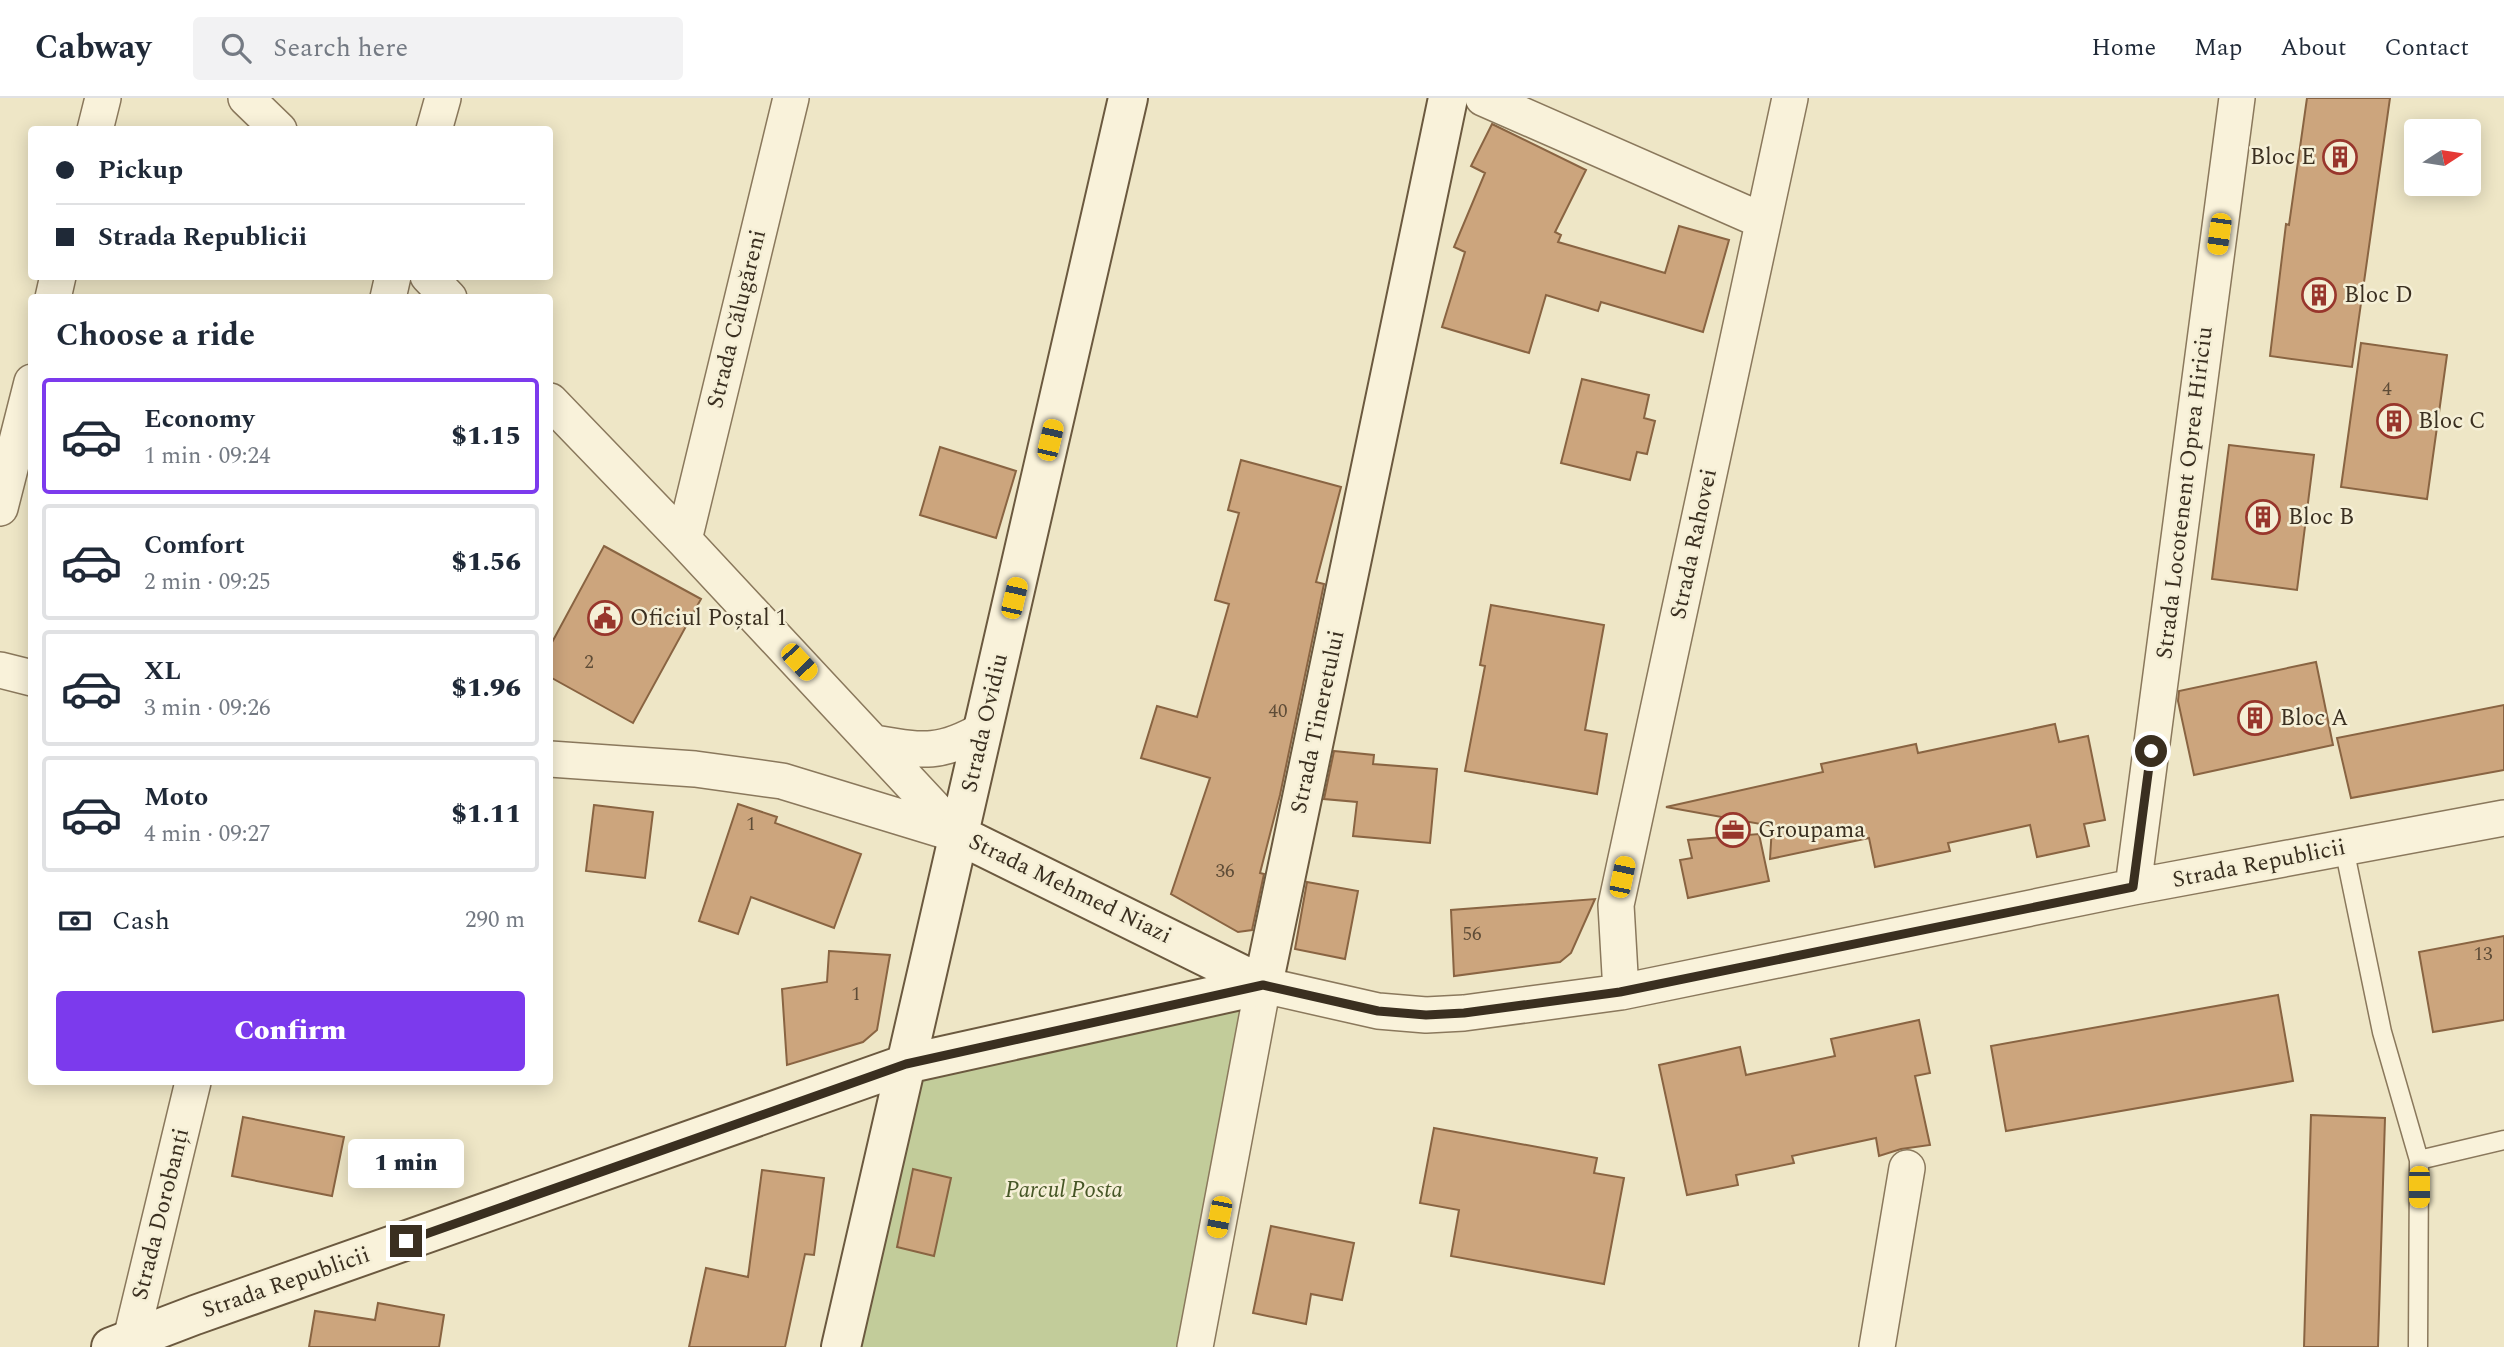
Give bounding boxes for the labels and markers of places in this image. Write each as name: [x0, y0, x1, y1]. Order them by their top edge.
building icon: Bloc E: [2321, 138, 2359, 176]
place label: Bloc E: [2250, 140, 2316, 175]
building icon: Bloc D: [2300, 276, 2338, 314]
place label: Bloc D: [2344, 278, 2413, 313]
building icon: Bloc C: [2375, 402, 2413, 440]
place label: Bloc C: [2418, 404, 2486, 439]
building icon: Bloc B: [2244, 498, 2282, 536]
place label: Bloc B: [2288, 500, 2354, 535]
public building icon: Oficiul Poștal 1: [586, 599, 624, 637]
place label: Oficiul Poștal 1: [630, 601, 787, 636]
building icon: Bloc A: [2236, 699, 2274, 737]
place label: Bloc A: [2280, 701, 2348, 736]
office icon: Groupama: [1714, 811, 1752, 849]
place label: Groupama: [1758, 813, 1865, 848]

